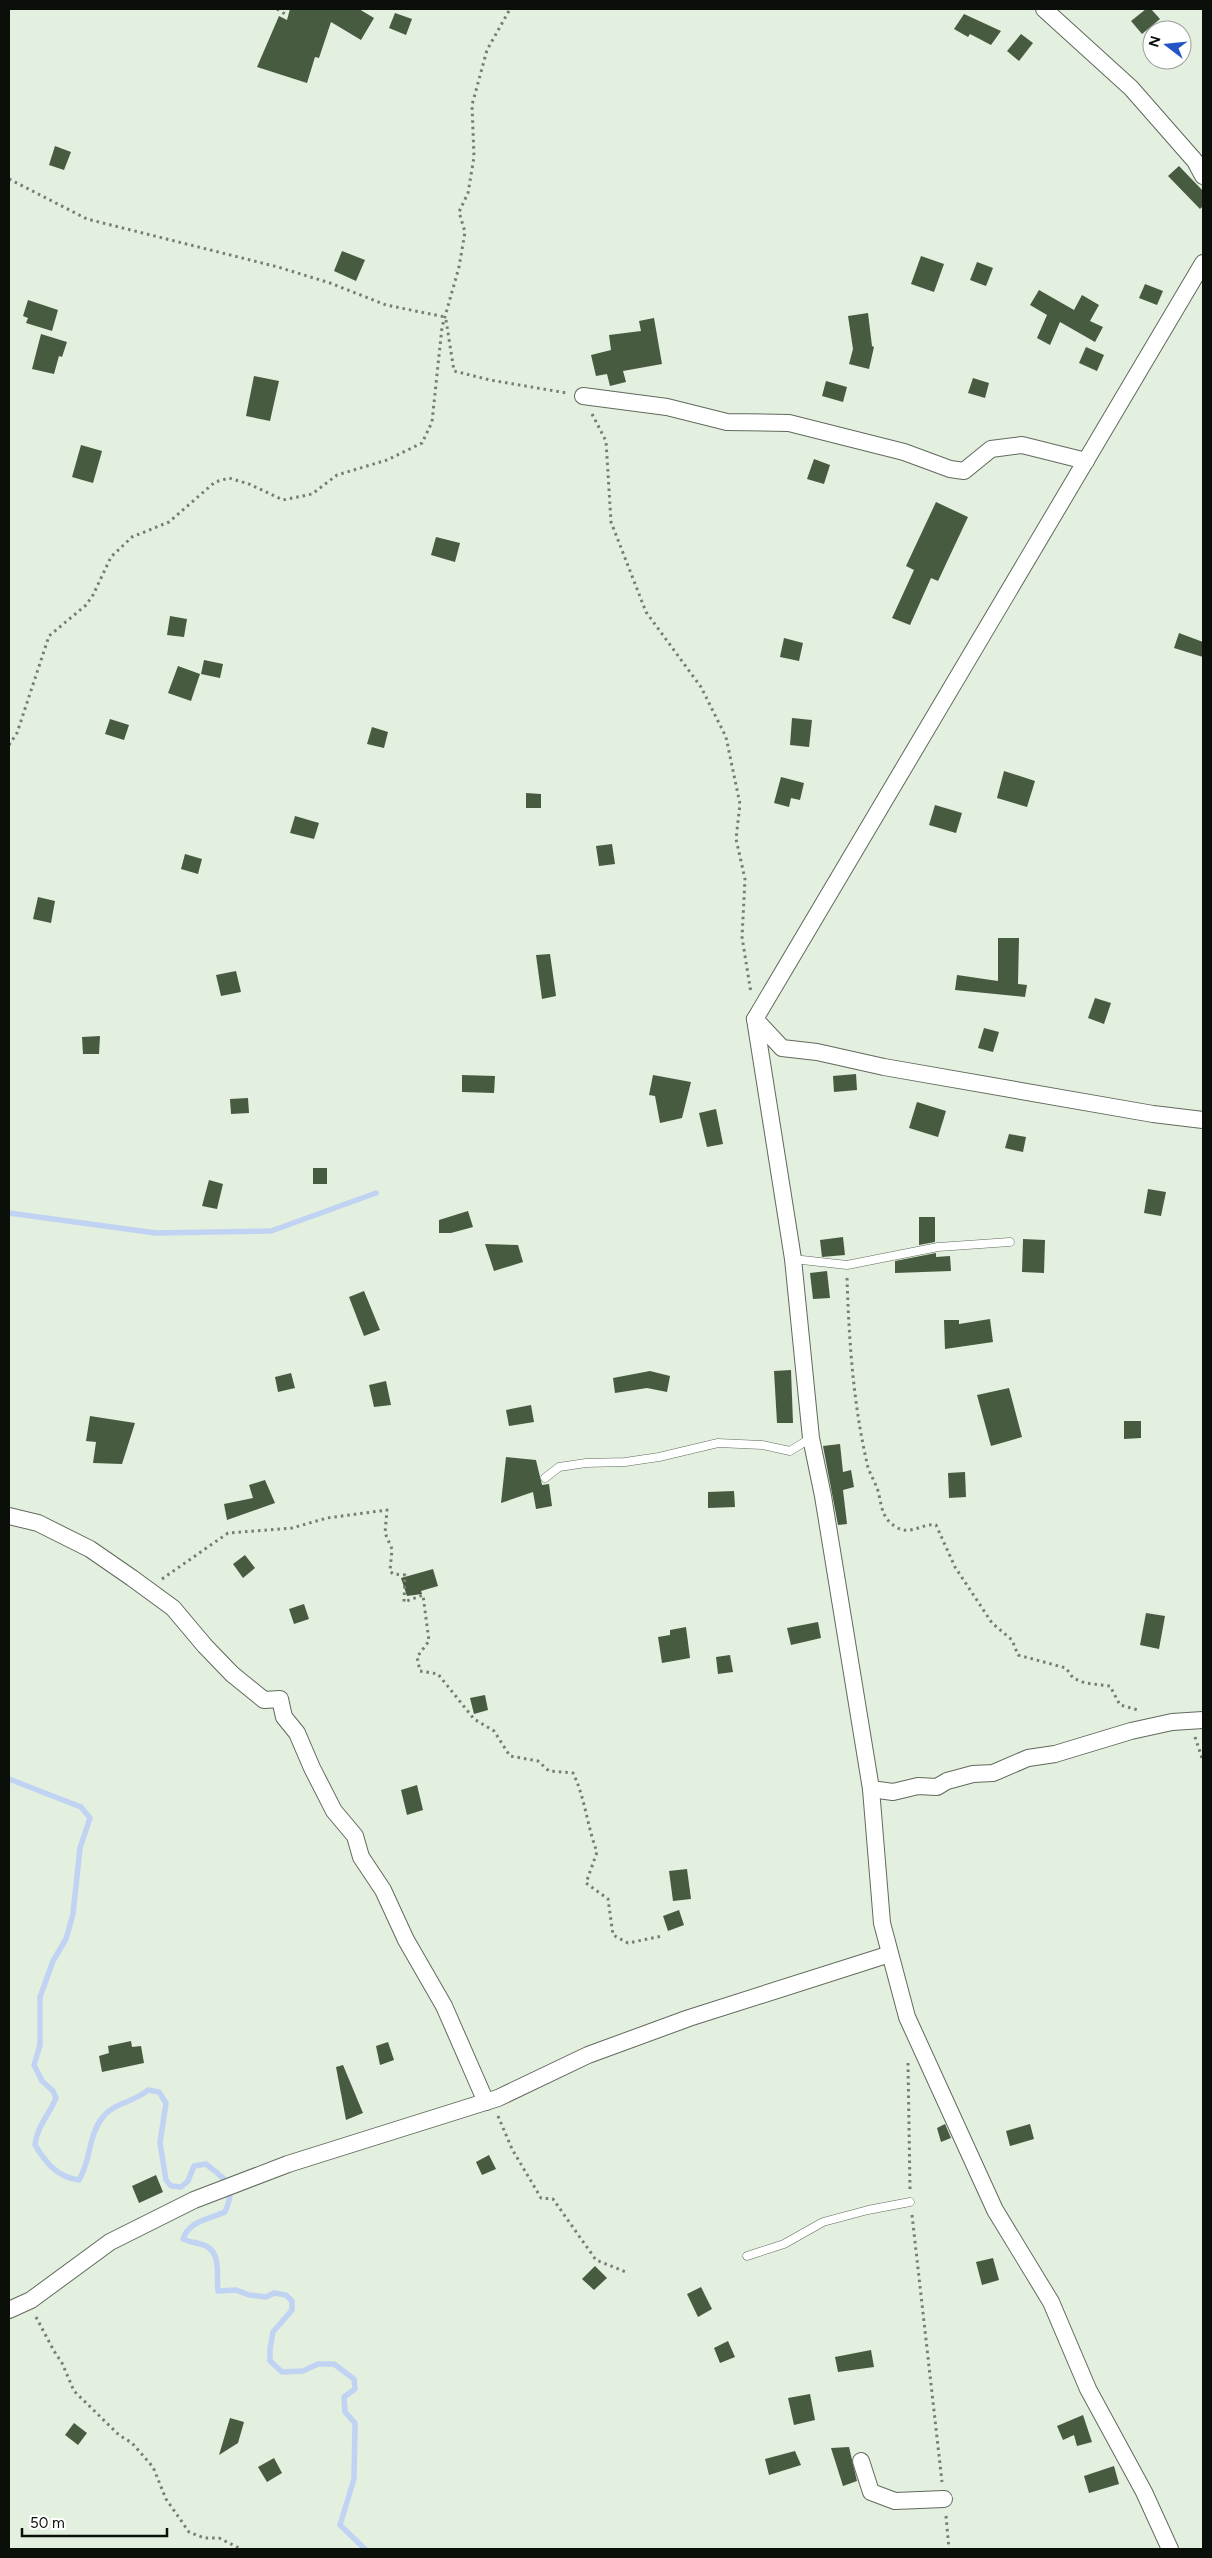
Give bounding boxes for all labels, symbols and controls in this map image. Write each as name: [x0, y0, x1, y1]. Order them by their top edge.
north arrow: [1142, 20, 1192, 70]
text: N: [1145, 34, 1165, 49]
scale bar: [22, 2506, 168, 2538]
text: 50 m: [30, 2514, 65, 2532]

